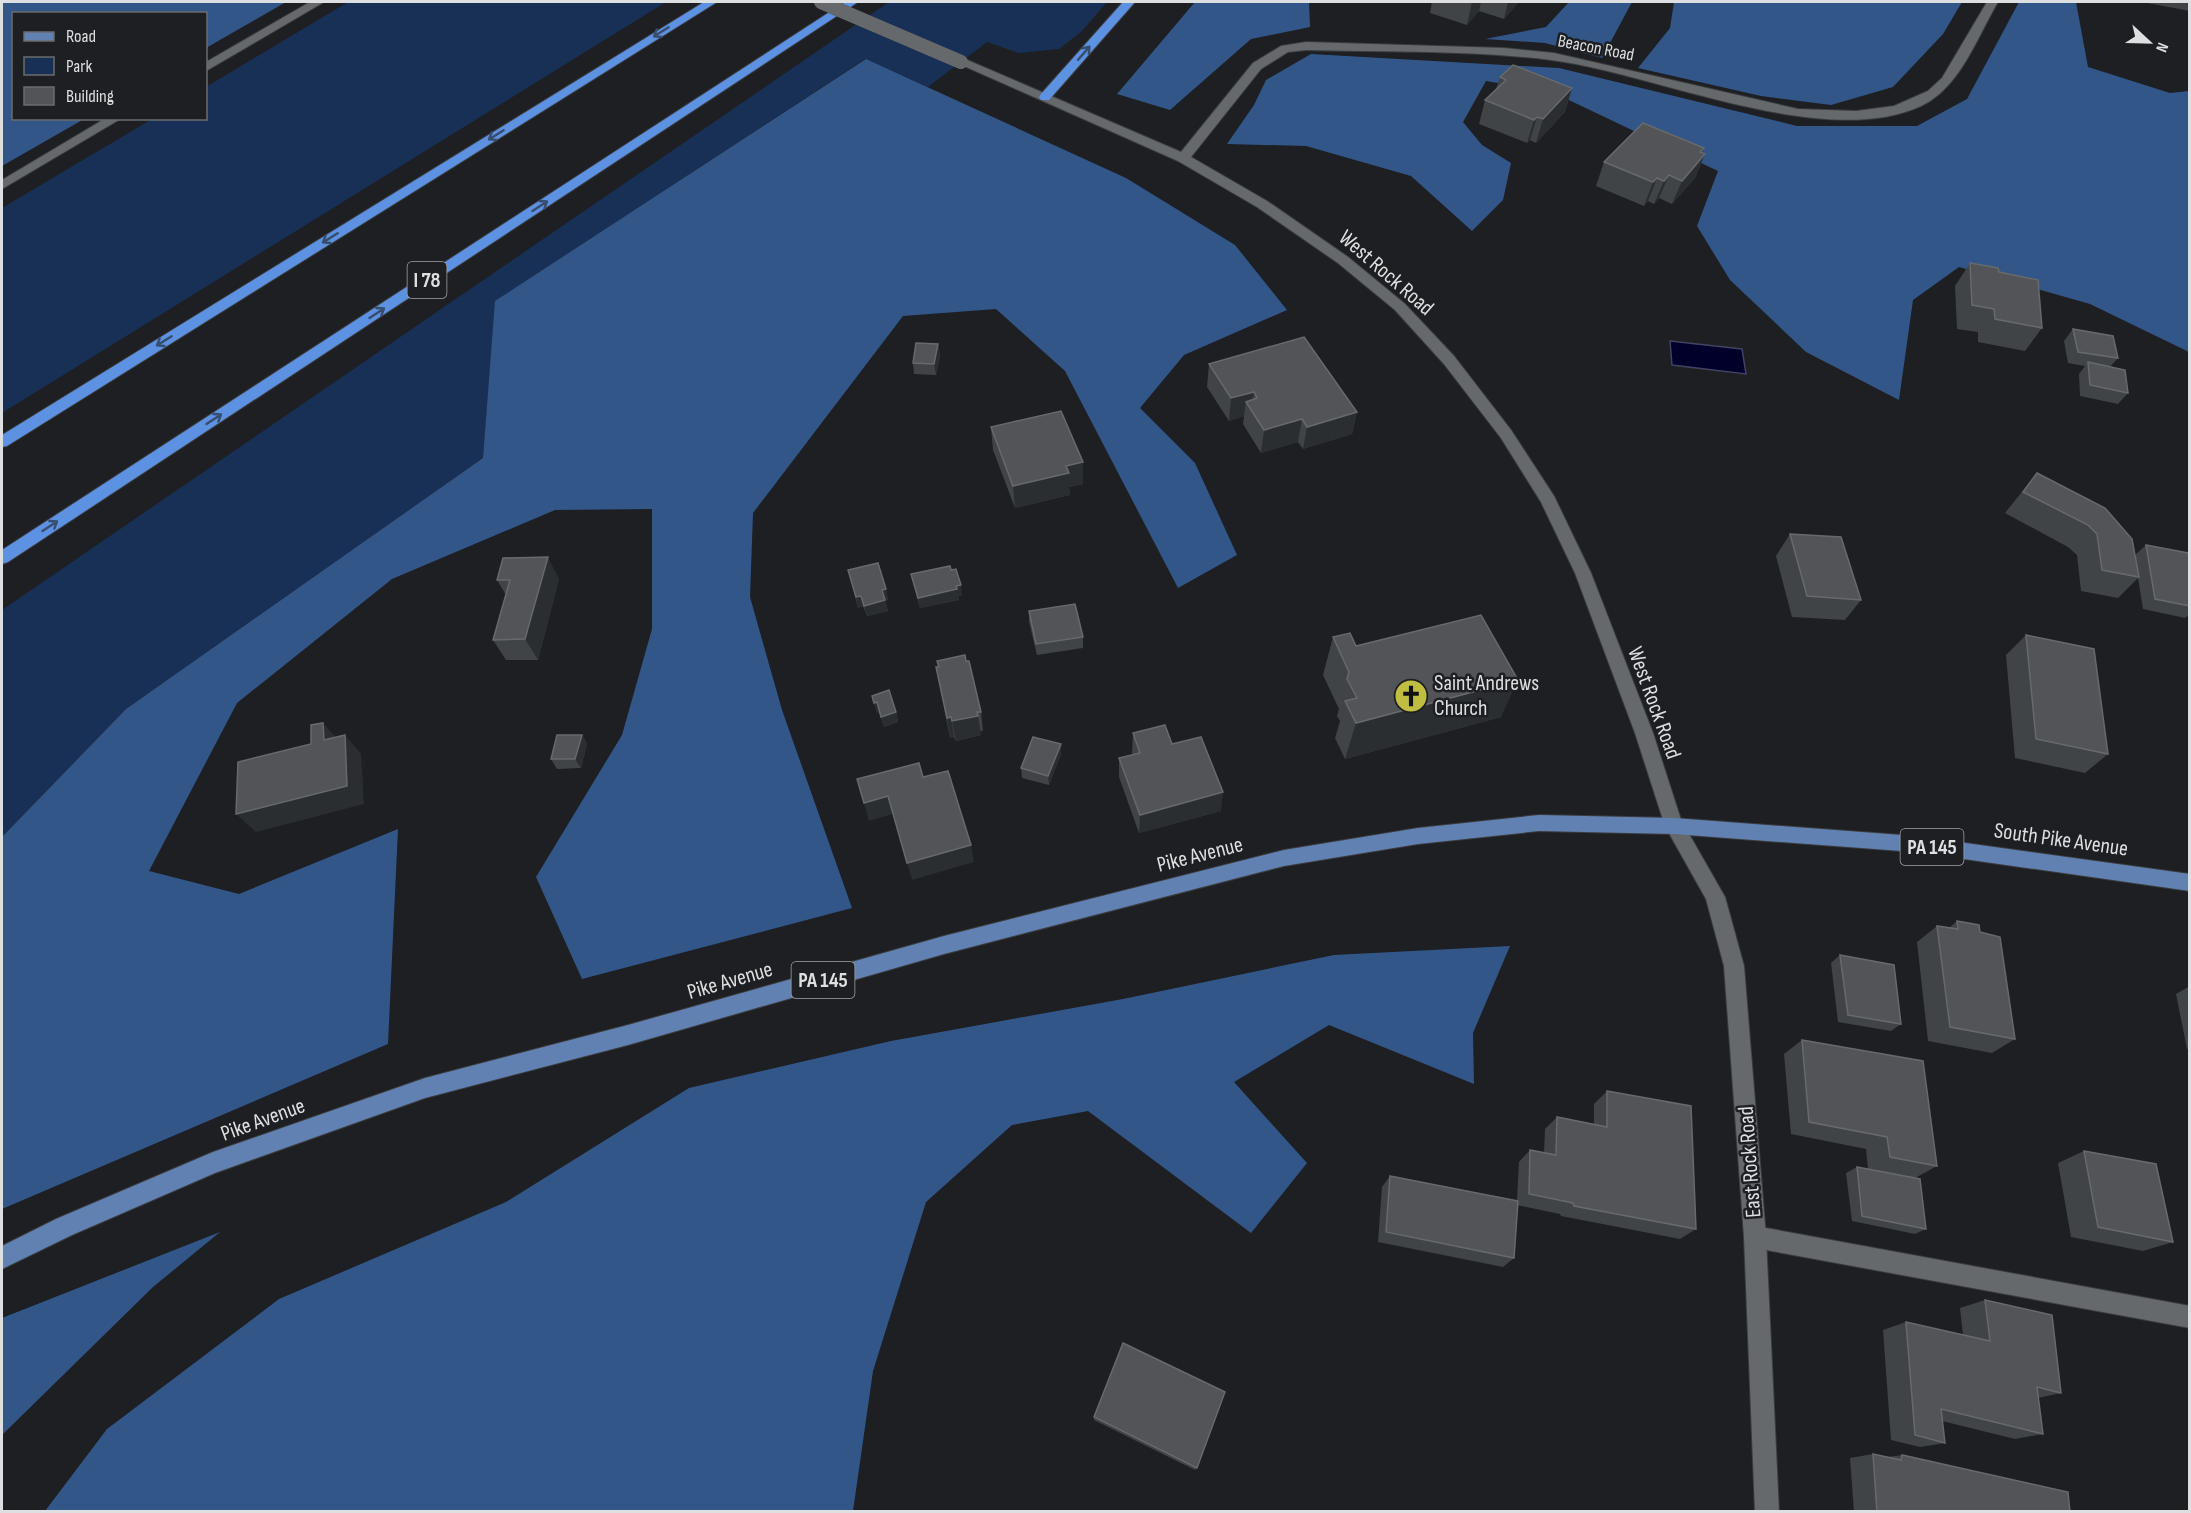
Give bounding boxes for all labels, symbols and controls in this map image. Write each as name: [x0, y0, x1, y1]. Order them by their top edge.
legend: [12, 12, 207, 120]
north arrow: [2119, 12, 2179, 72]
text: Road: [66, 26, 96, 47]
one-way arrow: [653, 27, 670, 39]
street label: Beacon Road: [1556, 30, 1636, 66]
text: N: [2151, 40, 2172, 55]
one-way arrow: [1077, 45, 1090, 61]
text: Park: [66, 56, 92, 77]
text: Building: [66, 86, 114, 107]
one-way arrow: [488, 130, 505, 142]
one-way arrow: [531, 200, 548, 212]
street label: West Rock Road: [1333, 224, 1439, 322]
one-way arrow: [322, 233, 339, 245]
road number: I 78: [408, 262, 446, 298]
one-way arrow: [368, 306, 385, 318]
one-way arrow: [156, 336, 173, 348]
one-way arrow: [205, 413, 222, 426]
one-way arrow: [42, 520, 58, 532]
street label: West Rock Road: [1621, 643, 1687, 763]
place label: Saint Andrews Church: [1434, 670, 1539, 722]
church icon: Saint Andrews Church: [1393, 678, 1429, 714]
street label: South Pike Avenue: [1992, 817, 2130, 863]
road number: PA 145: [1900, 829, 1964, 865]
street label: Pike Avenue: [1154, 831, 1246, 879]
street label: Pike Avenue: [684, 956, 776, 1006]
road number: PA 145: [792, 962, 854, 998]
street label: Pike Avenue: [217, 1092, 309, 1148]
street label: East Rock Road: [1733, 1105, 1767, 1219]

